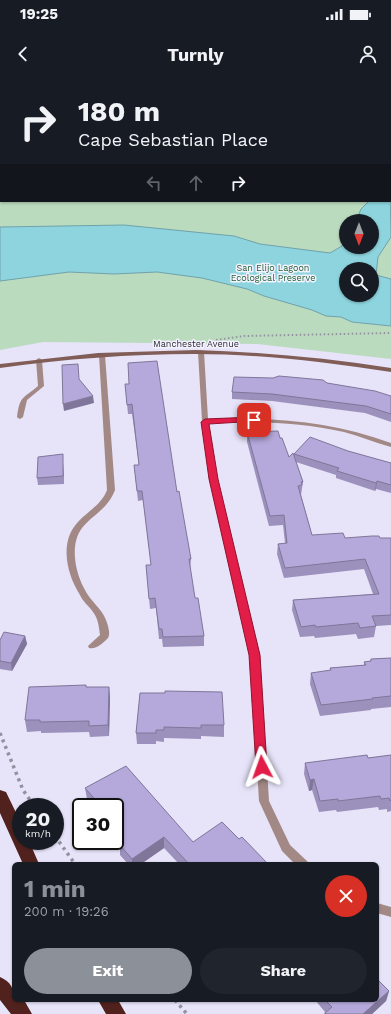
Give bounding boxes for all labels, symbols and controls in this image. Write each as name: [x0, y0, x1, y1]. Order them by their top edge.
text: 19:25: [20, 5, 58, 23]
icon: back: [12, 43, 34, 65]
icon: person: [357, 43, 379, 65]
text: Turnly: [167, 44, 224, 65]
text: 180 m: [78, 95, 160, 128]
icon: right: [12, 96, 64, 148]
text: Cape Sebastian Place: [78, 129, 268, 150]
icon: left: [143, 172, 165, 194]
icon: ahead: [185, 172, 207, 194]
icon: right: [227, 172, 249, 194]
north arrow: [339, 214, 379, 254]
map controls: [339, 214, 379, 302]
button: search: [339, 262, 379, 302]
park label: San Elijo Lagoon Ecological Preserve: [231, 263, 315, 283]
street label: Manchester Avenue: [153, 339, 239, 349]
pin: [237, 403, 271, 437]
icon: arrive: [243, 409, 265, 431]
position arrow: [241, 746, 283, 788]
speed limit sign: 30: [72, 798, 124, 850]
text: 20: [26, 807, 50, 831]
text: km/h: [25, 828, 51, 839]
text: 1 min: [24, 875, 86, 903]
button: close: [325, 875, 367, 917]
text: 200 m · 19:26: [24, 904, 109, 919]
button: Exit: [24, 948, 192, 994]
button: Share: [200, 948, 367, 994]

